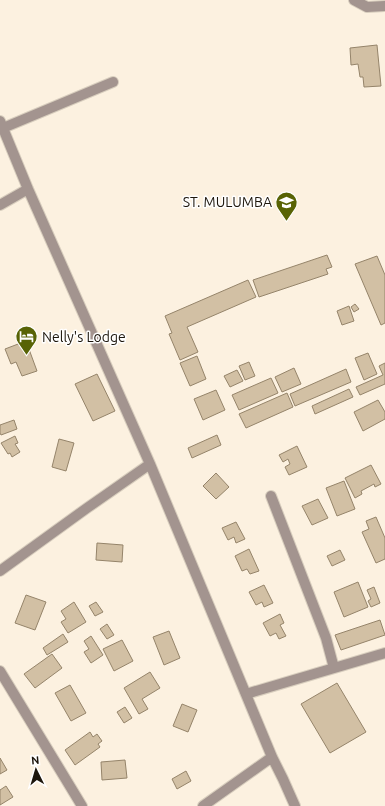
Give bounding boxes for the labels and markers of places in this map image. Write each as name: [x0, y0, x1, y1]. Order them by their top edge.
school or university icon: ST. MULUMBA: [274, 189, 300, 222]
place label: ST. MULUMBA: [183, 194, 272, 210]
hotel icon: Nelly's Lodge: [13, 324, 39, 357]
place label: Nelly's Lodge: [42, 329, 126, 345]

